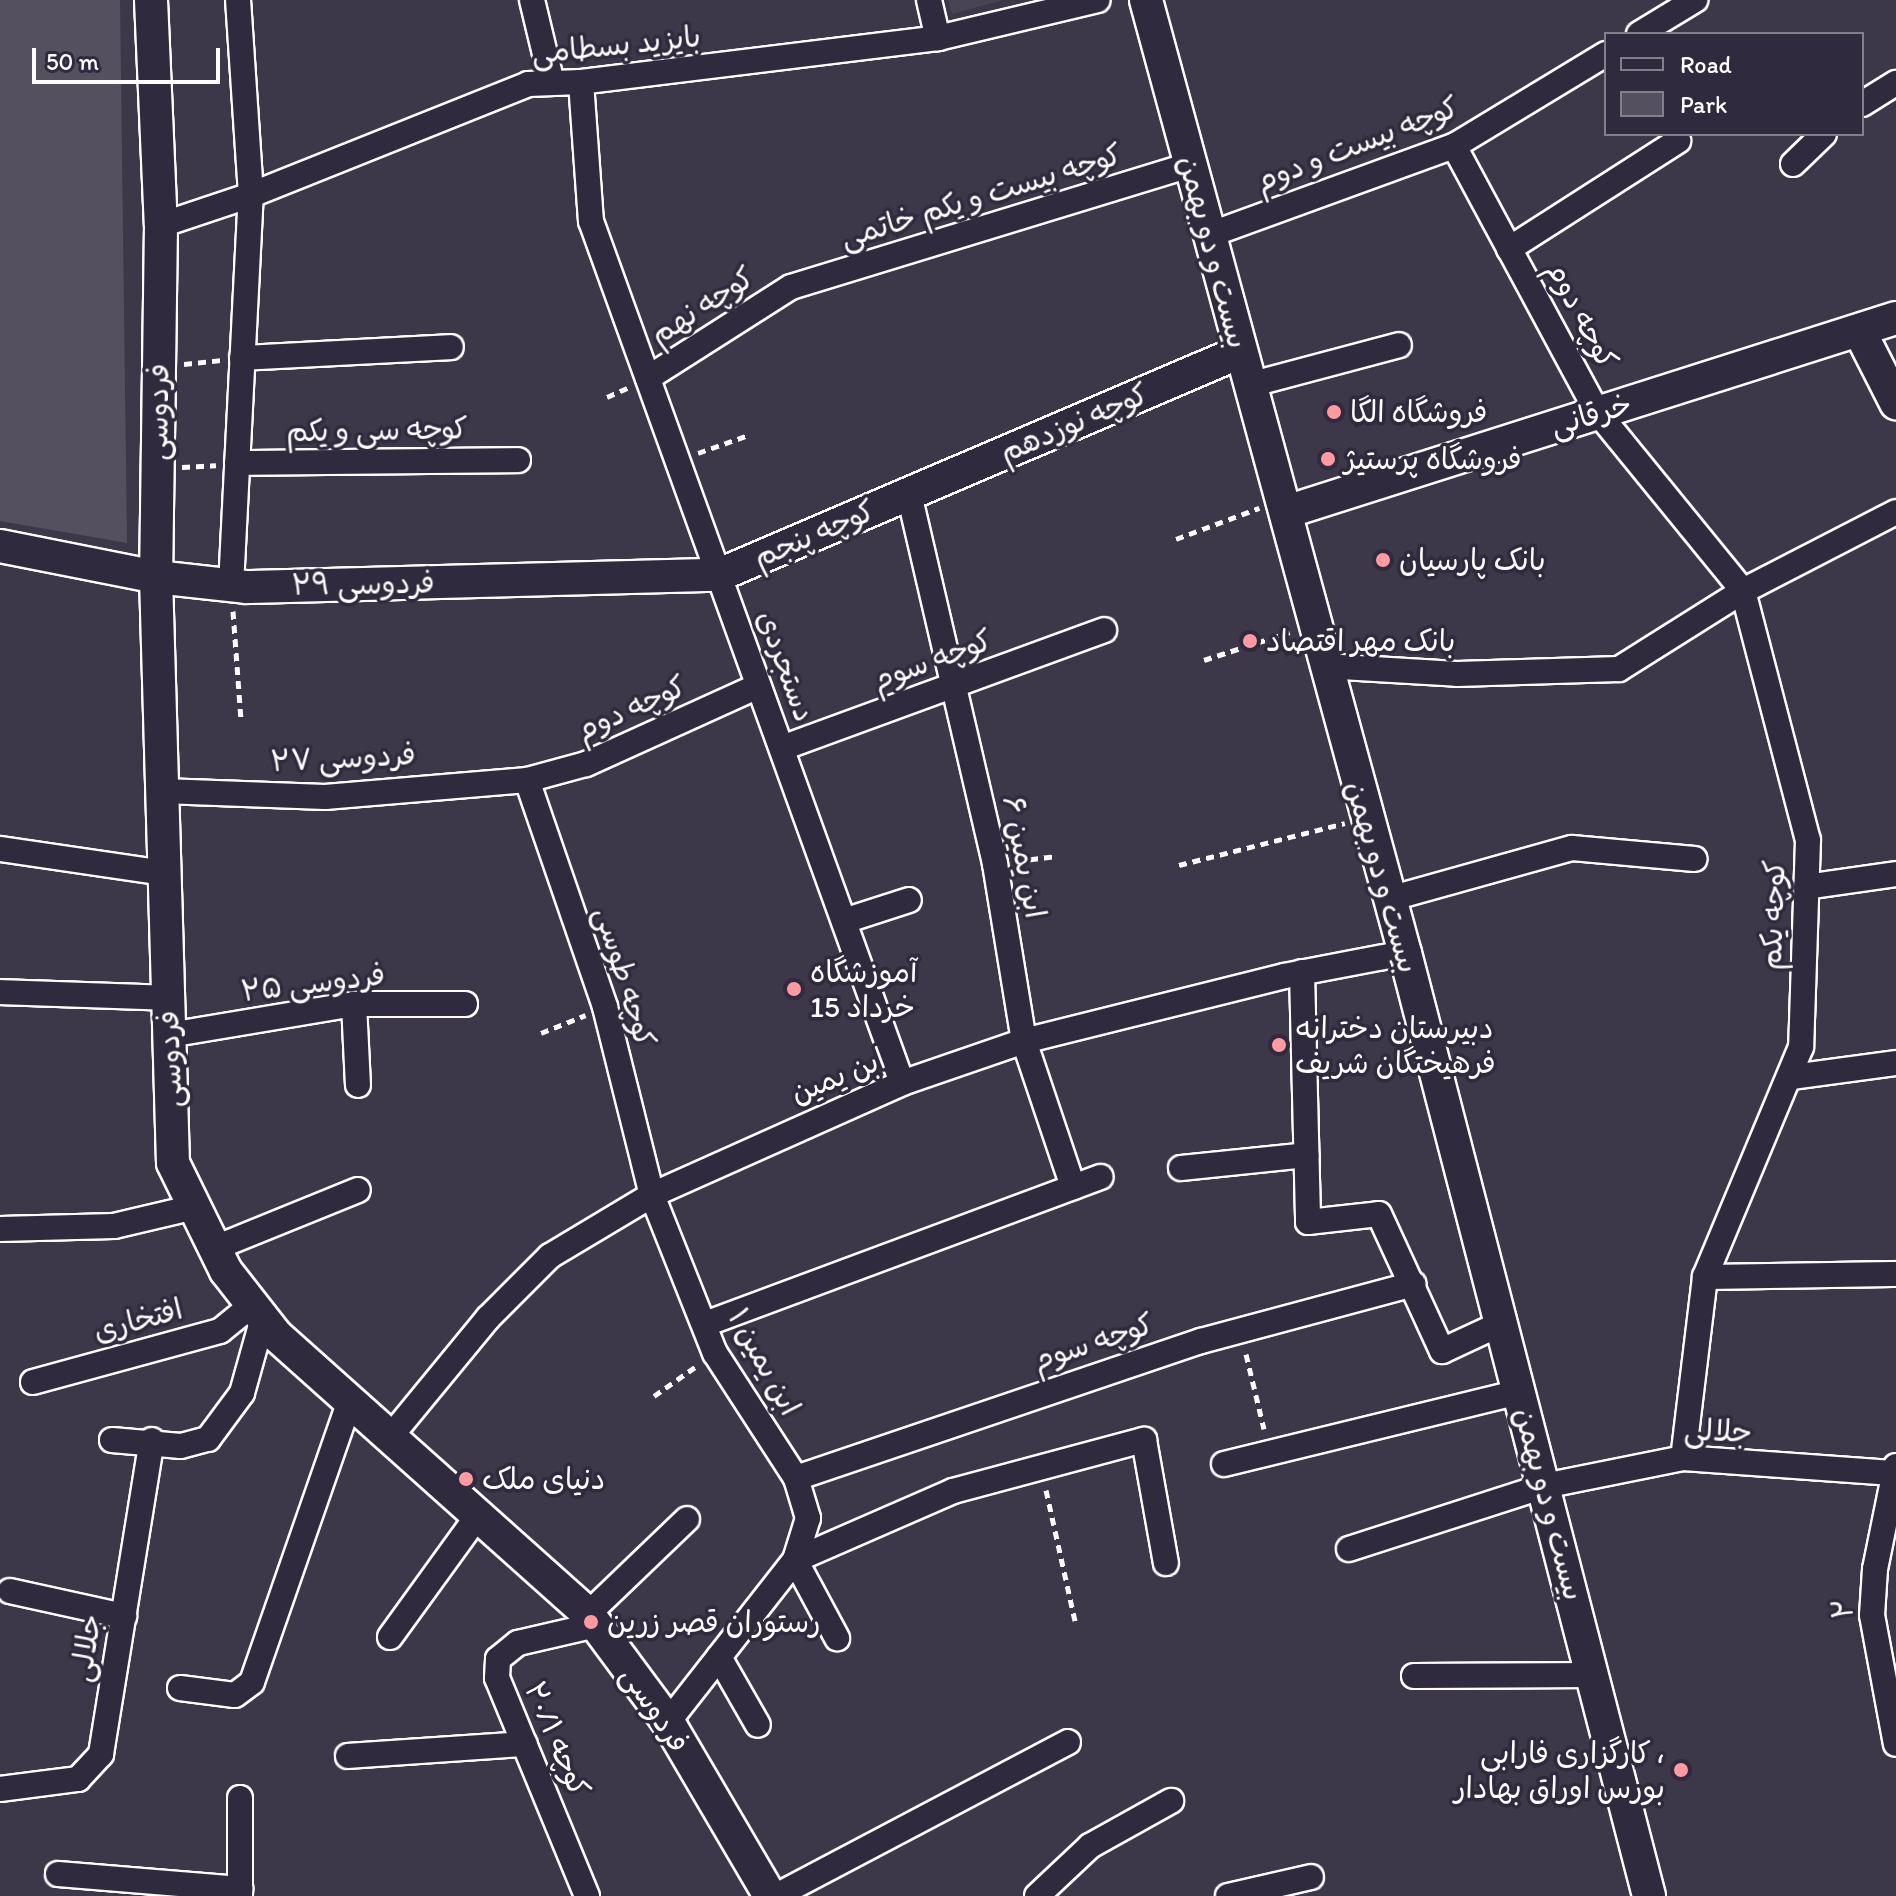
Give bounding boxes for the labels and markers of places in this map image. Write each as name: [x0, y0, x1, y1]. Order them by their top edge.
place label: فروشگاه الگا: [1350, 394, 1488, 430]
marker: فروشگاه الگا: [1325, 403, 1343, 421]
place label: فروشگاه پرستيژ: [1344, 441, 1522, 477]
marker: فروشگاه پرستيژ: [1319, 450, 1337, 468]
place label: بانک پارسیان: [1399, 542, 1546, 578]
marker: بانک پارسیان: [1374, 551, 1392, 569]
place label: بانک مهر اقتصاد: [1266, 623, 1456, 659]
marker: بانک مهر اقتصاد: [1241, 632, 1259, 650]
place label: آموزشگاه 15 خرداد: [810, 954, 917, 1024]
marker: آموزشگاه 15 خرداد: [785, 980, 803, 998]
place label: دبیرستان دخترانه فرهیختگان شریف: [1295, 1010, 1496, 1080]
marker: دبیرستان دخترانه فرهیختگان شریف: [1270, 1036, 1288, 1054]
place label: دنیای ملک: [482, 1461, 605, 1497]
marker: دنیای ملک: [457, 1470, 475, 1488]
place label: رستوران قصر زرین: [607, 1604, 821, 1640]
marker: رستوران قصر زرین: [582, 1613, 600, 1631]
place label: کارگزاری فارابی ، بورس اوراق بهادار: [1454, 1735, 1665, 1806]
marker: کارگزاری فارابی ، بورس اوراق بهادار: [1672, 1761, 1690, 1779]

